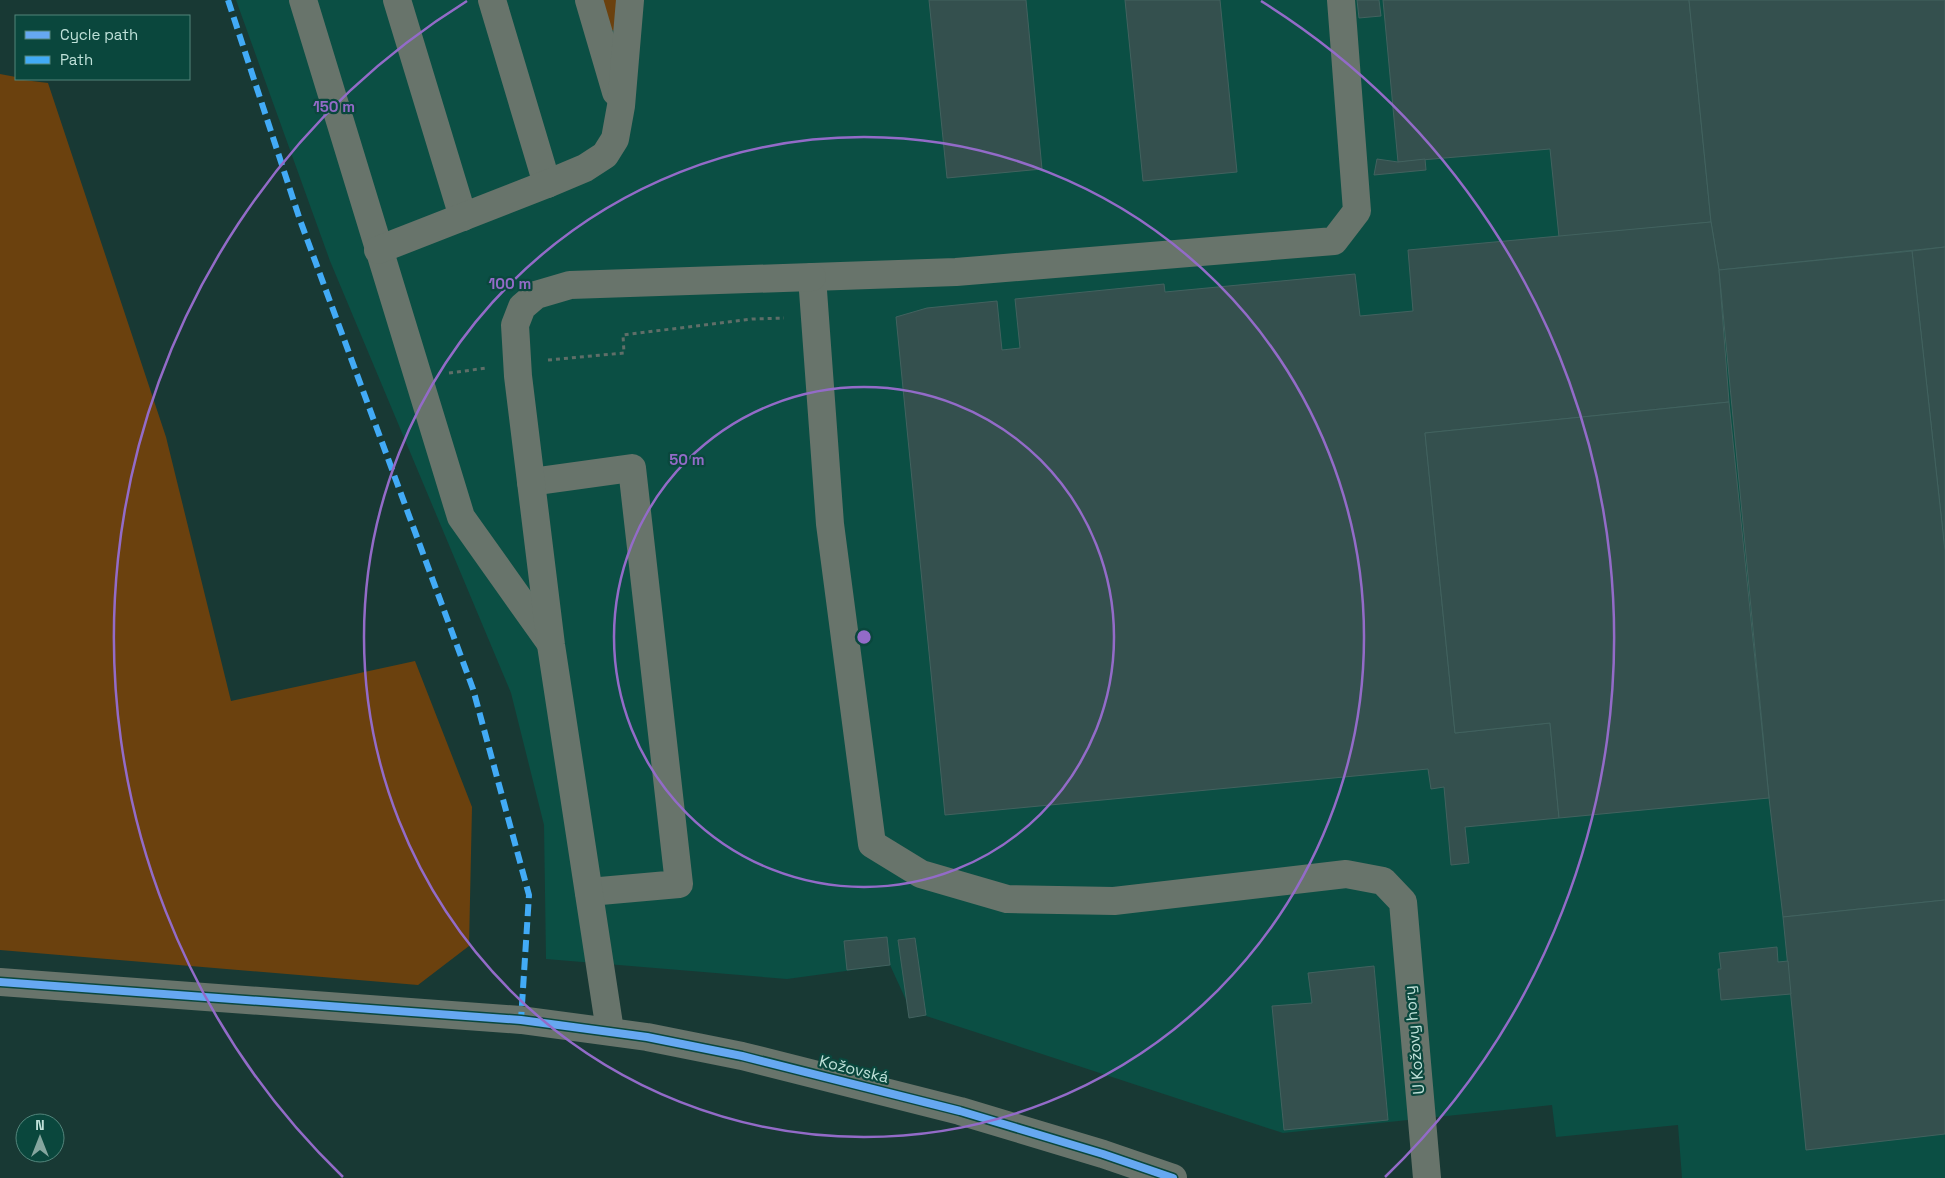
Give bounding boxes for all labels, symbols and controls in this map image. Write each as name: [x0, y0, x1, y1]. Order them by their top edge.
legend: [15, 15, 190, 80]
text: Cycle path: [60, 25, 138, 44]
text: Path: [60, 50, 93, 69]
text: 150 m: [313, 97, 355, 116]
text: 100 m: [489, 274, 531, 293]
text: 50 m: [669, 450, 705, 469]
centre of rings: [855, 628, 873, 646]
street label: U Kožovy hory: [1399, 985, 1429, 1095]
street label: Kožovská: [817, 1050, 891, 1088]
north arrow: [15, 1113, 65, 1163]
text: N: [35, 1116, 45, 1134]

